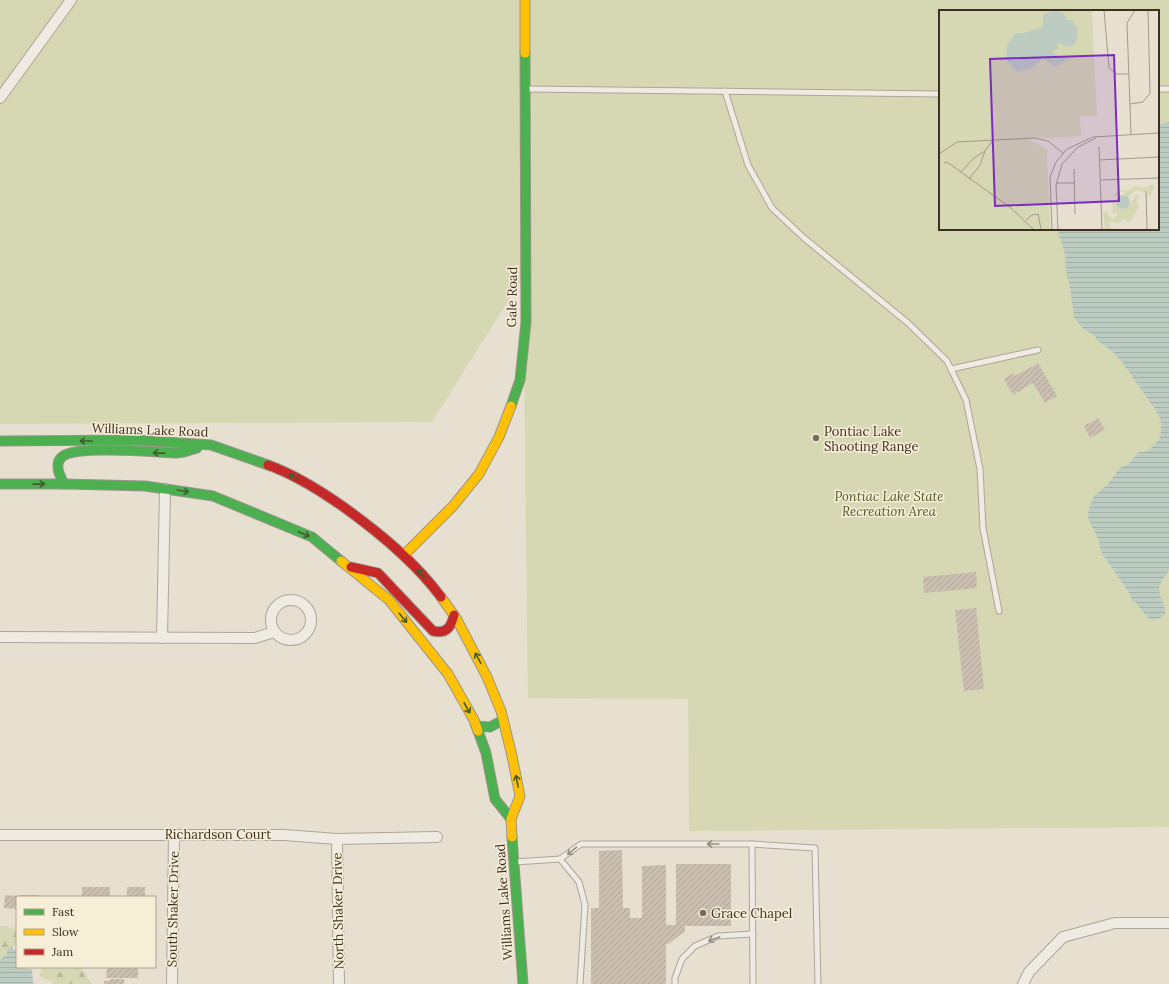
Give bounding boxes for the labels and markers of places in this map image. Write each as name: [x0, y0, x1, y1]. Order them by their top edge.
place label: Pontiac Lake Shooting Range: [824, 423, 918, 455]
marker: Pontiac Lake Shooting Range: [811, 433, 821, 443]
place label: Grace Chapel: [711, 905, 793, 922]
marker: Grace Chapel: [698, 908, 708, 918]

